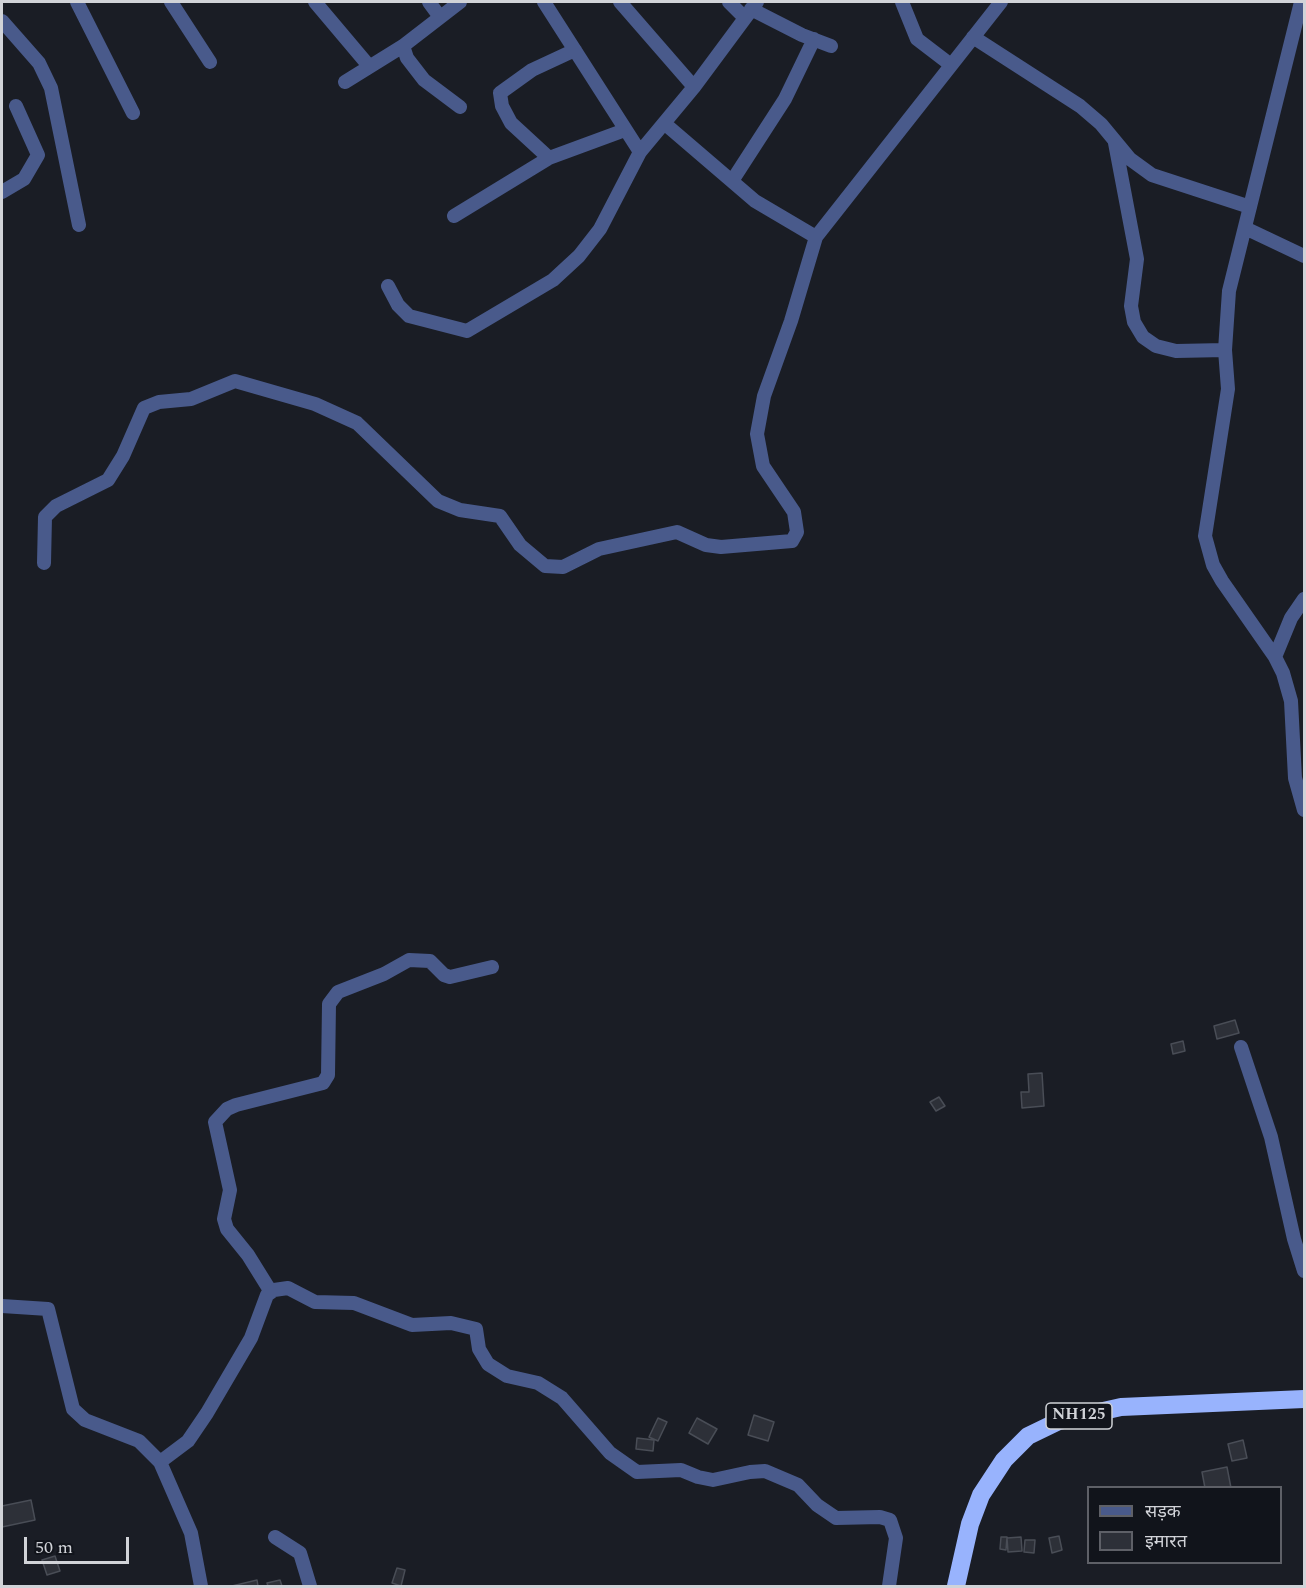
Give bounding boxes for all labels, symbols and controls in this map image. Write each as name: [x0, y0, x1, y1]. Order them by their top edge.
road number: NH125: [1046, 1403, 1112, 1429]
legend: [1087, 1486, 1282, 1564]
text: सड़क: [1145, 1498, 1181, 1525]
scale bar: [27, 1525, 132, 1563]
text: इमारत: [1145, 1528, 1187, 1555]
text: 50 m: [35, 1534, 73, 1561]

